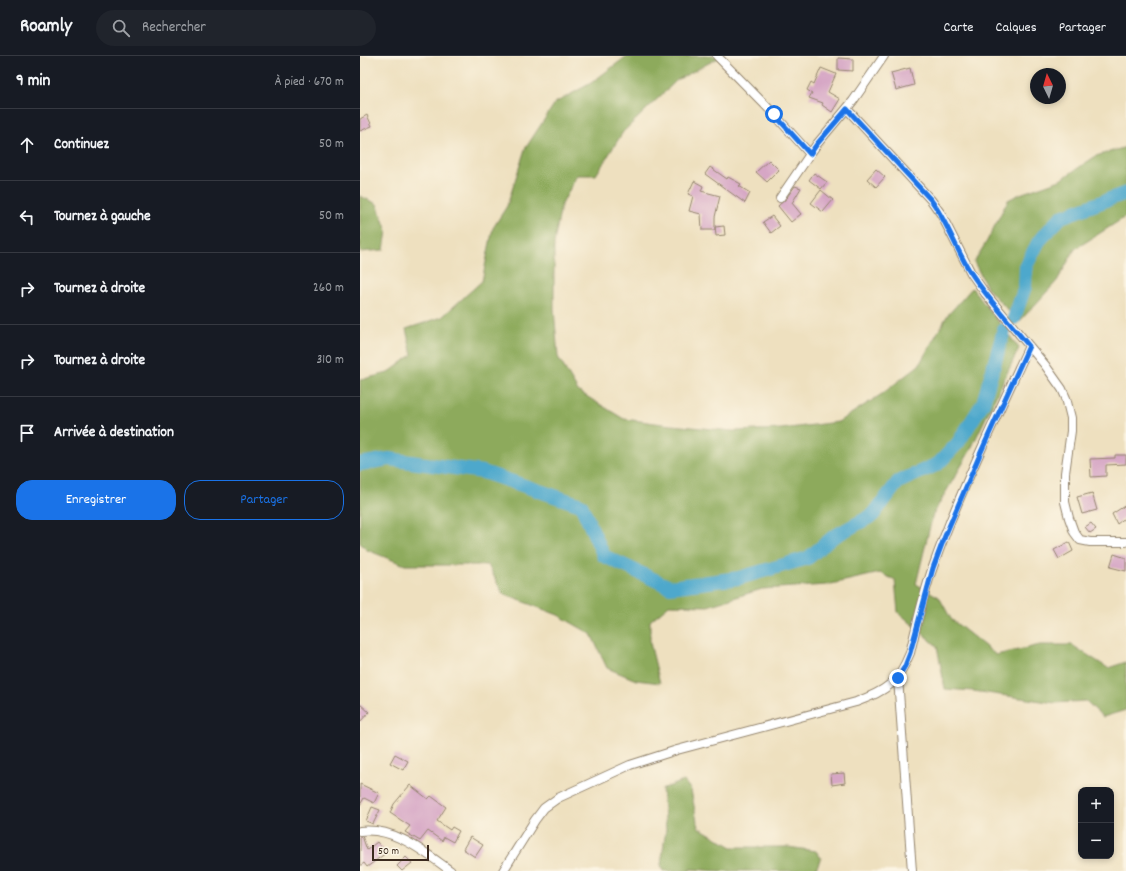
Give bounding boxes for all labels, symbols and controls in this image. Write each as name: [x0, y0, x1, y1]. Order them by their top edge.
search box: [96, 10, 376, 46]
text: Roamly: [20, 14, 72, 41]
icon: search: [110, 17, 132, 39]
text: Rechercher: [142, 17, 206, 39]
text: Carte: [944, 18, 974, 38]
text: Calques: [996, 18, 1037, 38]
text: Partager: [1059, 18, 1106, 38]
north arrow: [1030, 68, 1066, 104]
text: 9 min: [16, 70, 50, 94]
text: À pied · 670 m: [275, 73, 344, 92]
route start: [765, 105, 783, 123]
icon: ahead: [16, 134, 38, 156]
text: Continuez: [54, 134, 109, 156]
text: 50 m: [319, 135, 344, 154]
icon: left: [16, 206, 38, 228]
text: Tournez à gauche: [54, 206, 151, 228]
text: 50 m: [319, 207, 344, 226]
icon: right: [16, 278, 38, 300]
text: Tournez à droite: [54, 278, 145, 300]
text: 260 m: [313, 279, 344, 298]
icon: right: [16, 350, 38, 372]
text: Tournez à droite: [54, 350, 145, 372]
text: 310 m: [316, 351, 344, 370]
icon: arrive: [16, 422, 38, 444]
text: Arrivée à destination: [54, 422, 174, 444]
button: Enregistrer: [16, 480, 176, 520]
button: Partager: [184, 480, 344, 520]
route end: [889, 669, 907, 687]
map controls: [1078, 787, 1114, 859]
button: +: [1078, 787, 1114, 823]
button: −: [1078, 823, 1114, 859]
scale bar: [372, 843, 429, 862]
text: 50 m: [378, 844, 399, 860]

